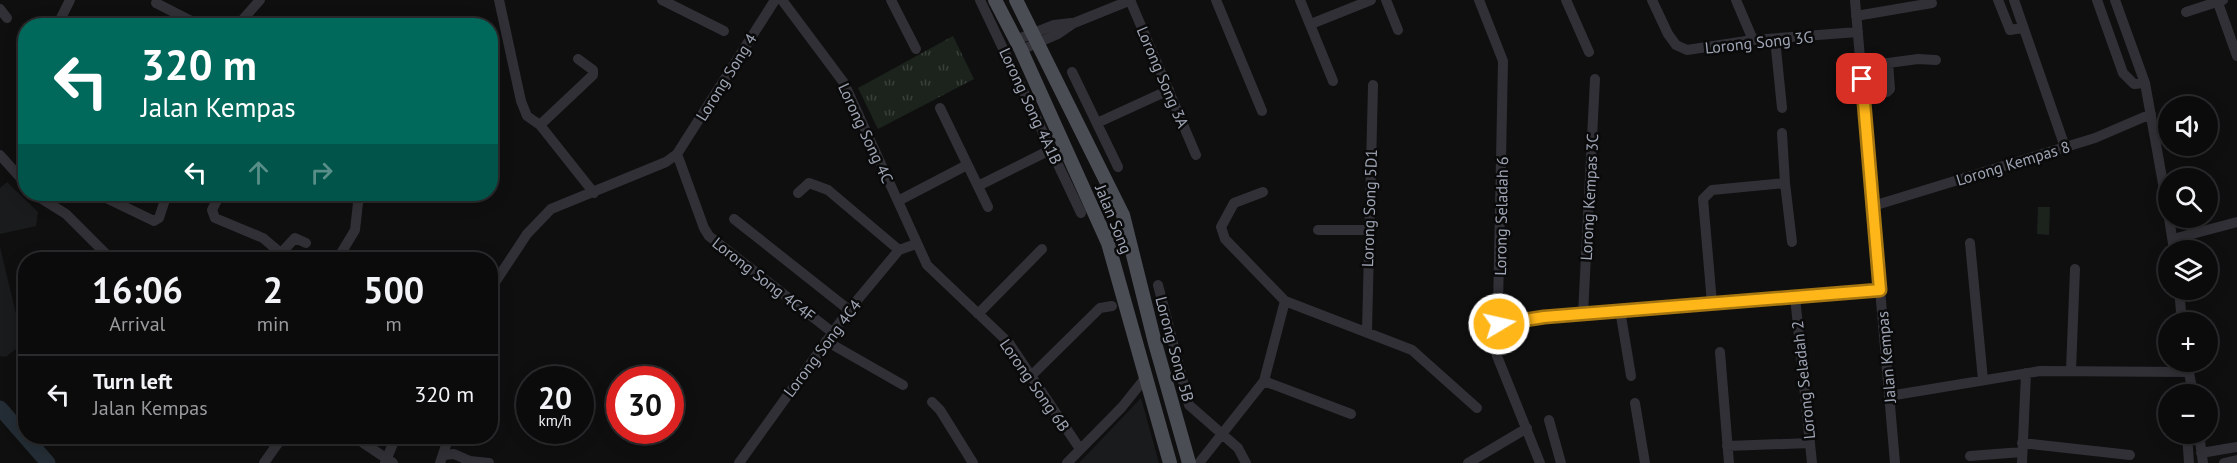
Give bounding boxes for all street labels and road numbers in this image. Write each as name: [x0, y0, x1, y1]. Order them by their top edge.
street label: Lorong Song 3A: [1133, 23, 1194, 131]
street label: Lorong Song 3G: [1704, 26, 1814, 58]
street label: Lorong Song 4: [691, 30, 761, 124]
street label: Lorong Song 4A1B: [995, 45, 1067, 167]
street label: Lorong Song 4C: [834, 80, 898, 186]
street label: Lorong Kempas 3C: [1576, 133, 1602, 261]
street label: Lorong Kempas 8: [1954, 136, 2072, 190]
street label: Lorong Song 5D1: [1357, 149, 1381, 267]
street label: Lorong Seladah 6: [1490, 156, 1512, 276]
street label: Jalan Song: [1091, 181, 1137, 256]
street label: Lorong Song 4C4F: [709, 233, 819, 325]
street label: Lorong Song 5B: [1151, 294, 1199, 404]
street label: Lorong Song 4C4: [779, 295, 865, 401]
street label: Jalan Kempas: [1872, 310, 1900, 405]
street label: Lorong Seladah 2: [1787, 320, 1819, 440]
street label: Lorong Song 6B: [996, 335, 1074, 435]

